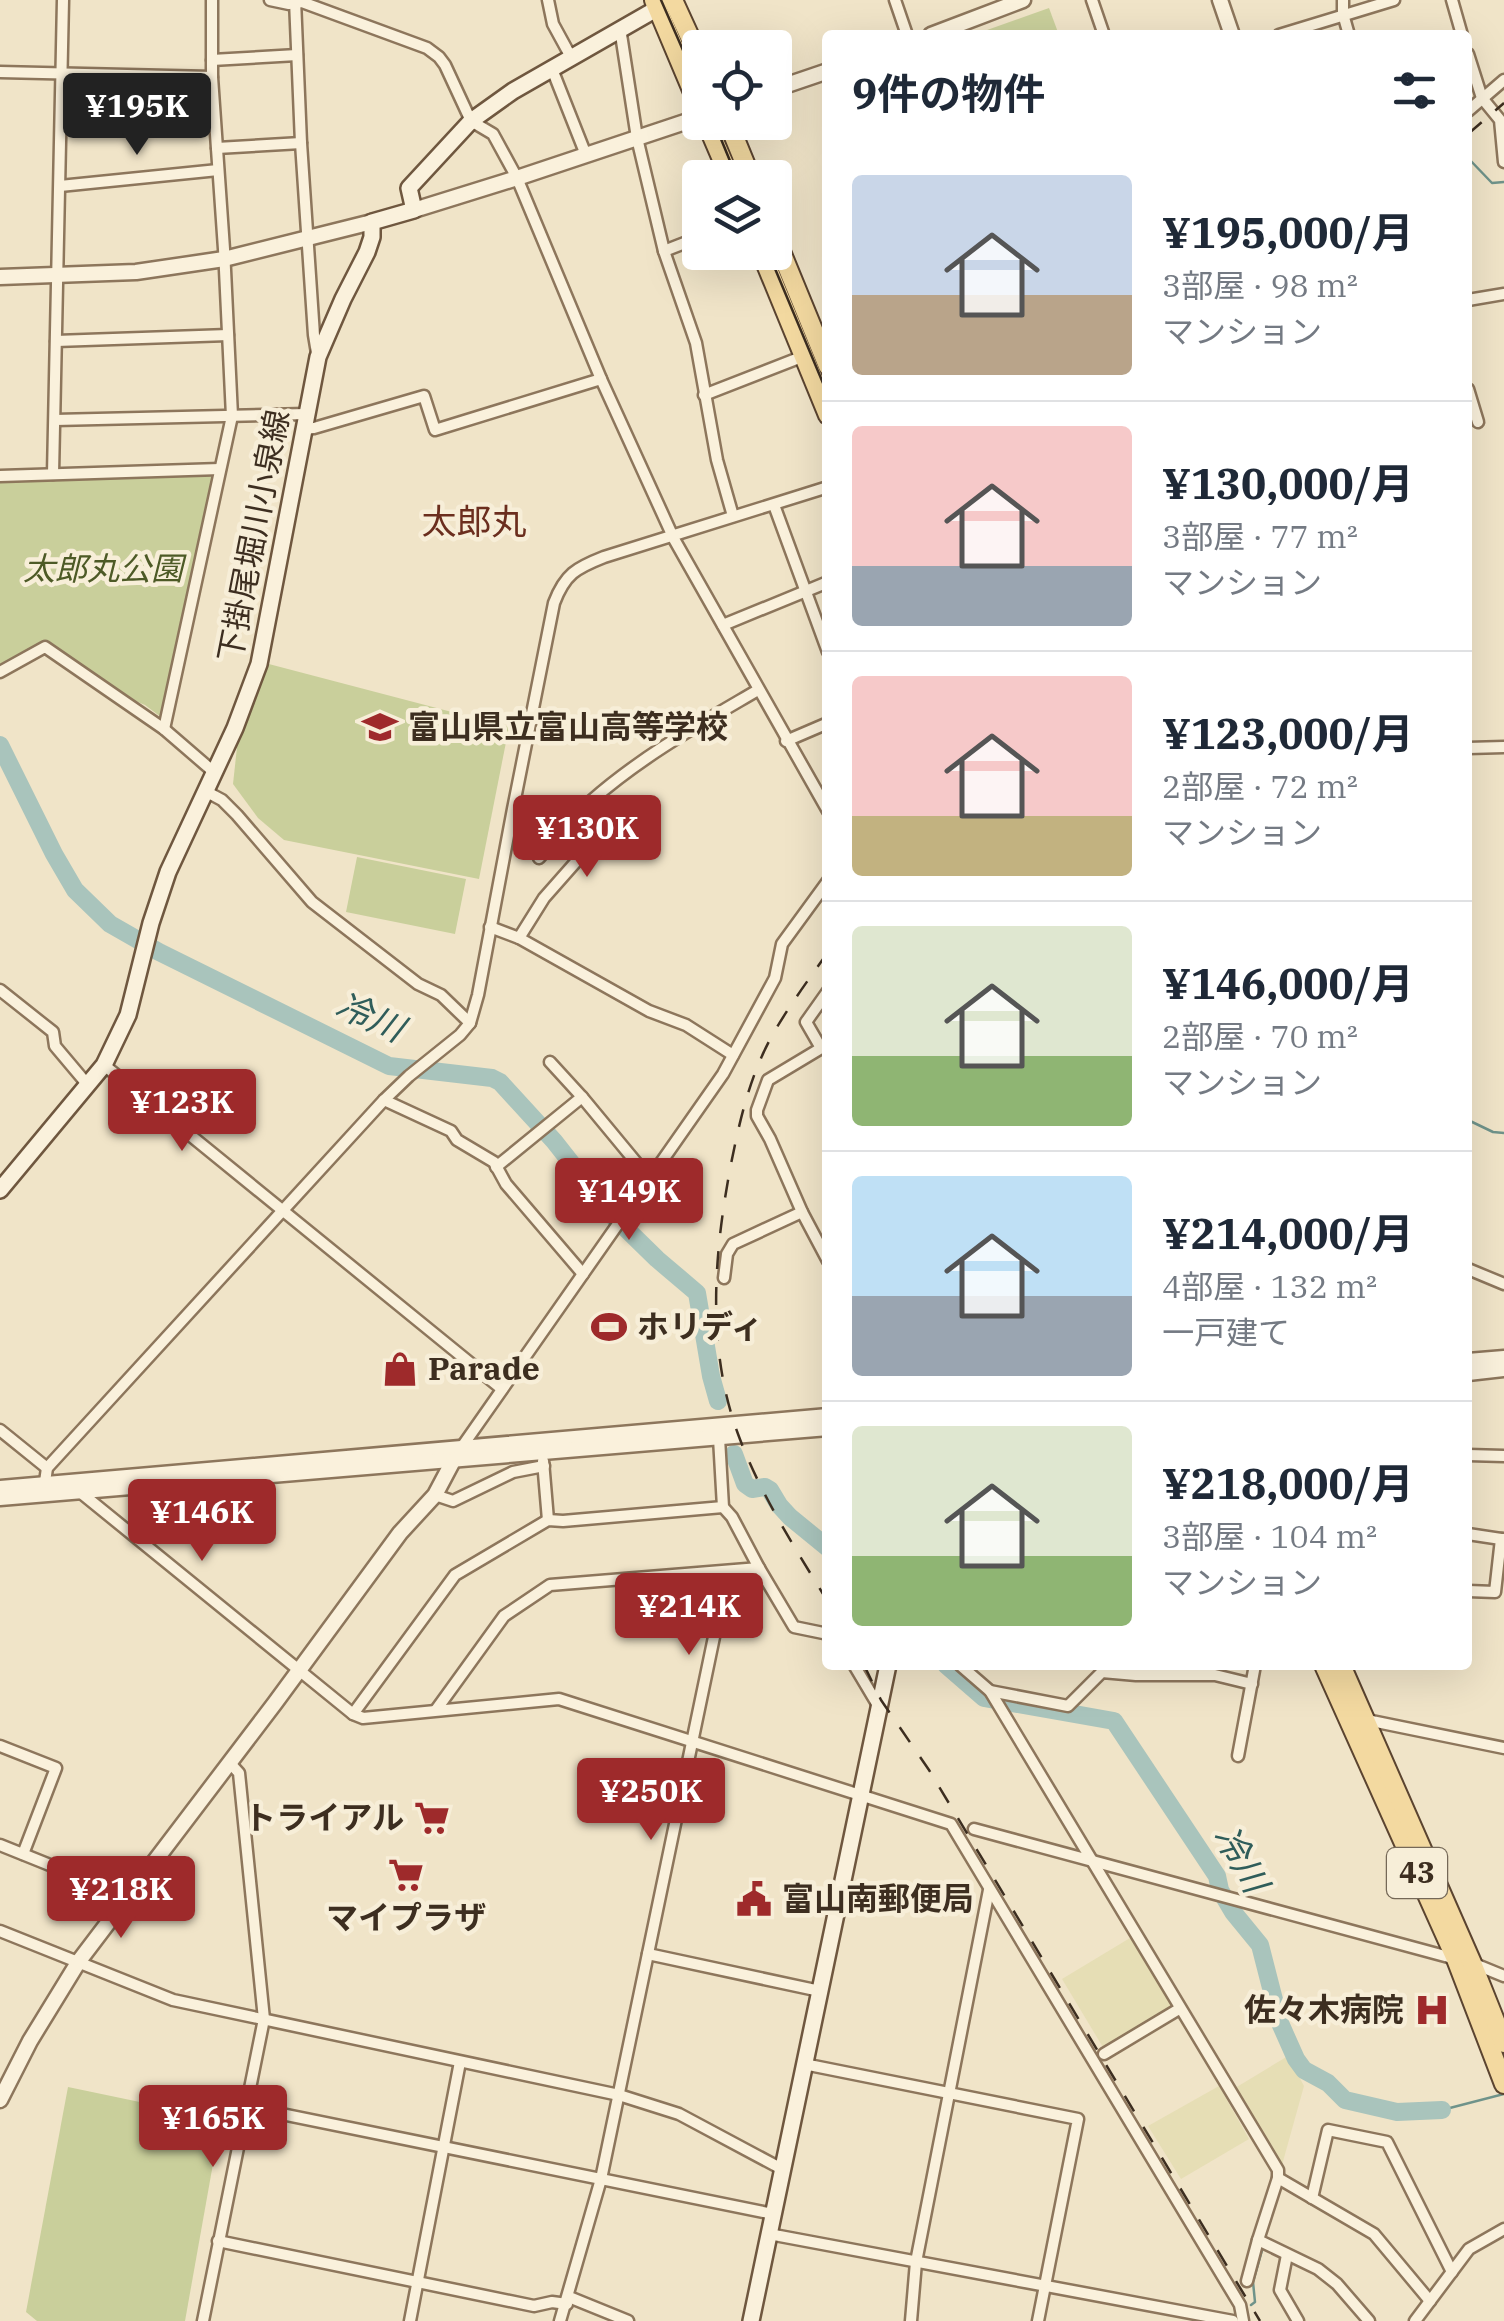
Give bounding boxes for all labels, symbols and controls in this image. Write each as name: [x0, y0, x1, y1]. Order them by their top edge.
map controls: [682, 30, 792, 270]
button: locate: [682, 30, 792, 140]
icon: filters: [1387, 63, 1442, 118]
text: 9件の物件: [852, 66, 1045, 121]
pin: ¥195K: [67, 73, 207, 158]
text: ¥195K: [85, 84, 189, 126]
button: layers: [682, 160, 792, 270]
text: ¥195,000/月: [1162, 205, 1414, 260]
icon: home: [932, 215, 1052, 335]
text: 3部屋 · 98 m²: [1162, 264, 1358, 306]
text: マンション: [1162, 310, 1322, 352]
street label: 下掛尾堀川小泉線: [208, 406, 298, 665]
text: ¥130,000/月: [1162, 456, 1414, 511]
icon: home: [932, 466, 1052, 586]
district label: 太郎丸: [421, 498, 527, 544]
text: 3部屋 · 77 m²: [1162, 515, 1358, 557]
park label: 太郎丸公園: [23, 547, 187, 589]
text: マンション: [1162, 561, 1322, 603]
place label: 富山県立富山高等学校: [408, 705, 728, 747]
text: ¥123,000/月: [1162, 706, 1414, 761]
school or university icon: 富山県立富山高等学校: [361, 708, 399, 746]
icon: home: [932, 716, 1052, 836]
text: 2部屋 · 72 m²: [1162, 765, 1358, 807]
pin: ¥130K: [517, 795, 657, 880]
text: ¥130K: [535, 806, 639, 848]
text: マンション: [1162, 811, 1322, 853]
text: ¥146,000/月: [1162, 956, 1414, 1011]
icon: home: [932, 966, 1052, 1086]
water label: 冷川: [329, 981, 415, 1053]
text: 2部屋 · 70 m²: [1162, 1015, 1358, 1057]
text: マンション: [1162, 1061, 1322, 1103]
pin: ¥123K: [112, 1069, 252, 1154]
text: ¥123K: [130, 1080, 234, 1122]
pin: ¥149K: [559, 1158, 699, 1243]
text: ¥149K: [577, 1169, 681, 1211]
text: ¥214,000/月: [1162, 1206, 1414, 1261]
icon: home: [932, 1216, 1052, 1336]
text: 4部屋 · 132 m²: [1162, 1265, 1377, 1307]
place label: ホリディ: [637, 1305, 763, 1347]
sports icon: ホリディ: [590, 1308, 628, 1346]
text: 一戸建て: [1162, 1311, 1290, 1353]
place label: Parade: [428, 1347, 540, 1389]
shop icon: Parade: [381, 1350, 419, 1388]
text: ¥218,000/月: [1162, 1456, 1414, 1511]
icon: home: [932, 1466, 1052, 1586]
pin: ¥146K: [132, 1479, 272, 1564]
text: ¥146K: [150, 1490, 254, 1532]
text: 3部屋 · 104 m²: [1162, 1515, 1377, 1557]
text: マンション: [1162, 1561, 1322, 1603]
pin: ¥214K: [619, 1573, 759, 1658]
text: ¥214K: [637, 1584, 741, 1626]
pin: ¥250K: [581, 1758, 721, 1843]
text: ¥250K: [599, 1769, 703, 1811]
place label: トライアル: [244, 1796, 404, 1838]
supermarket icon: トライアル: [413, 1799, 451, 1837]
water label: 冷川: [1204, 1817, 1281, 1904]
road number: 43: [1387, 1848, 1447, 1898]
pin: ¥218K: [51, 1856, 191, 1941]
supermarket icon: マイプラザ: [387, 1856, 425, 1894]
text: ¥218K: [69, 1867, 173, 1909]
place label: 富山南郵便局: [782, 1877, 974, 1919]
public building icon: 富山南郵便局: [735, 1880, 773, 1918]
place label: マイプラザ: [326, 1896, 486, 1938]
place label: 佐々木病院: [1244, 1988, 1404, 2030]
hospital icon: 佐々木病院: [1413, 1991, 1451, 2029]
pin: ¥165K: [143, 2085, 283, 2170]
text: ¥165K: [161, 2096, 265, 2138]

